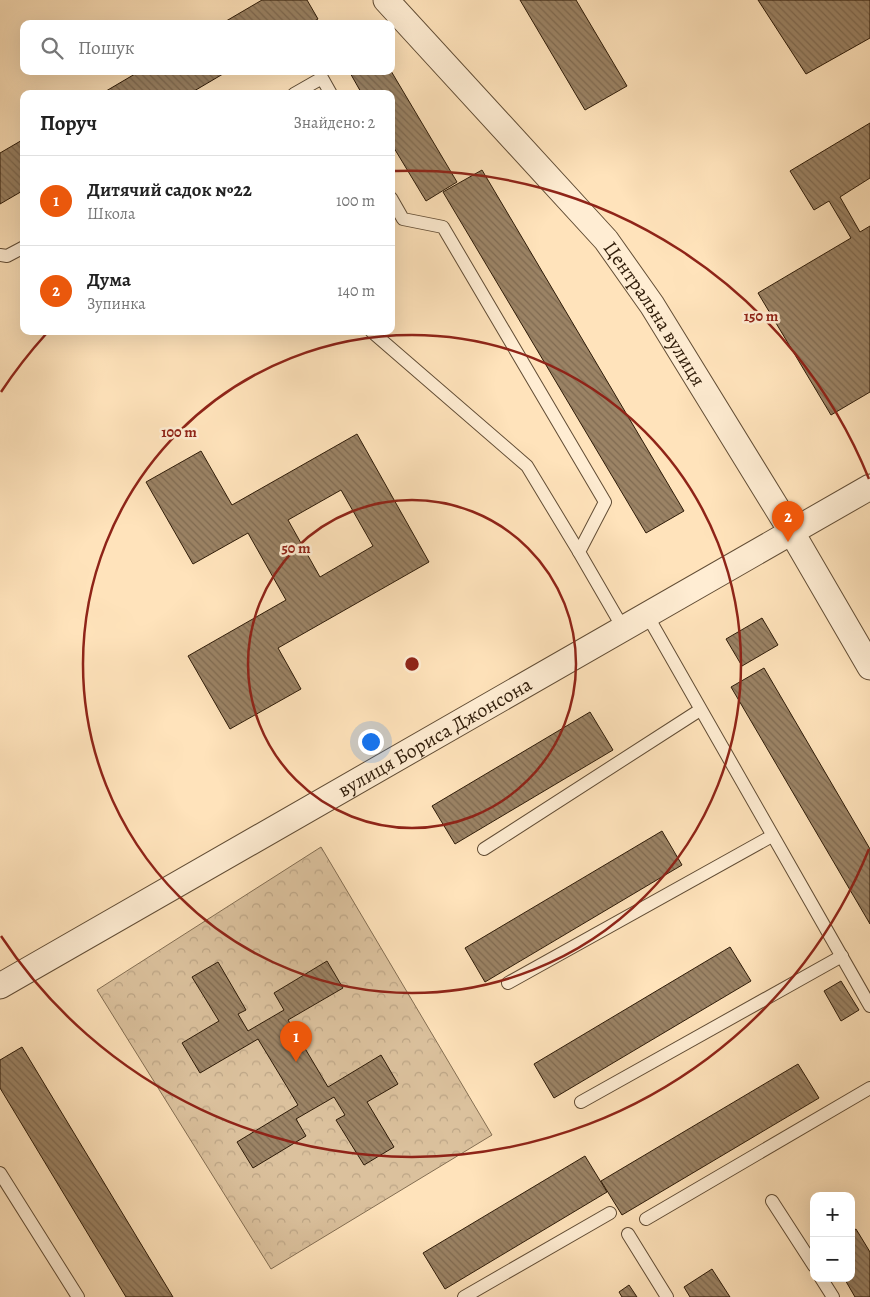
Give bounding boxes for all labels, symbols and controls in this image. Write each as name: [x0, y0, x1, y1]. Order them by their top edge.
search box: [20, 20, 395, 75]
icon: search: [38, 34, 66, 62]
text: Пошук: [78, 35, 135, 61]
text: Поруч: [40, 109, 97, 137]
text: Знайдено: 2: [294, 112, 375, 134]
text: Дитячий садок №22: [87, 177, 252, 203]
text: 1: [53, 190, 59, 212]
text: 100 m: [336, 190, 375, 212]
text: Школа: [87, 203, 135, 225]
street label: Центральна вулиця: [597, 236, 712, 391]
text: Дума: [87, 267, 131, 293]
text: 2: [52, 280, 60, 302]
text: 140 m: [337, 280, 375, 302]
text: Зупинка: [87, 293, 146, 315]
text: 150 m: [744, 306, 779, 326]
text: 100 m: [161, 422, 197, 442]
pin: 2: [772, 501, 804, 542]
text: 50 m: [281, 538, 311, 558]
centre of rings: [403, 655, 421, 673]
street label: вулиця Бориса Джонсона: [333, 670, 537, 803]
your location: [358, 729, 384, 755]
pin: 1: [280, 1021, 312, 1062]
map controls: [810, 1192, 855, 1282]
button: +: [810, 1192, 855, 1237]
button: −: [810, 1237, 855, 1282]

